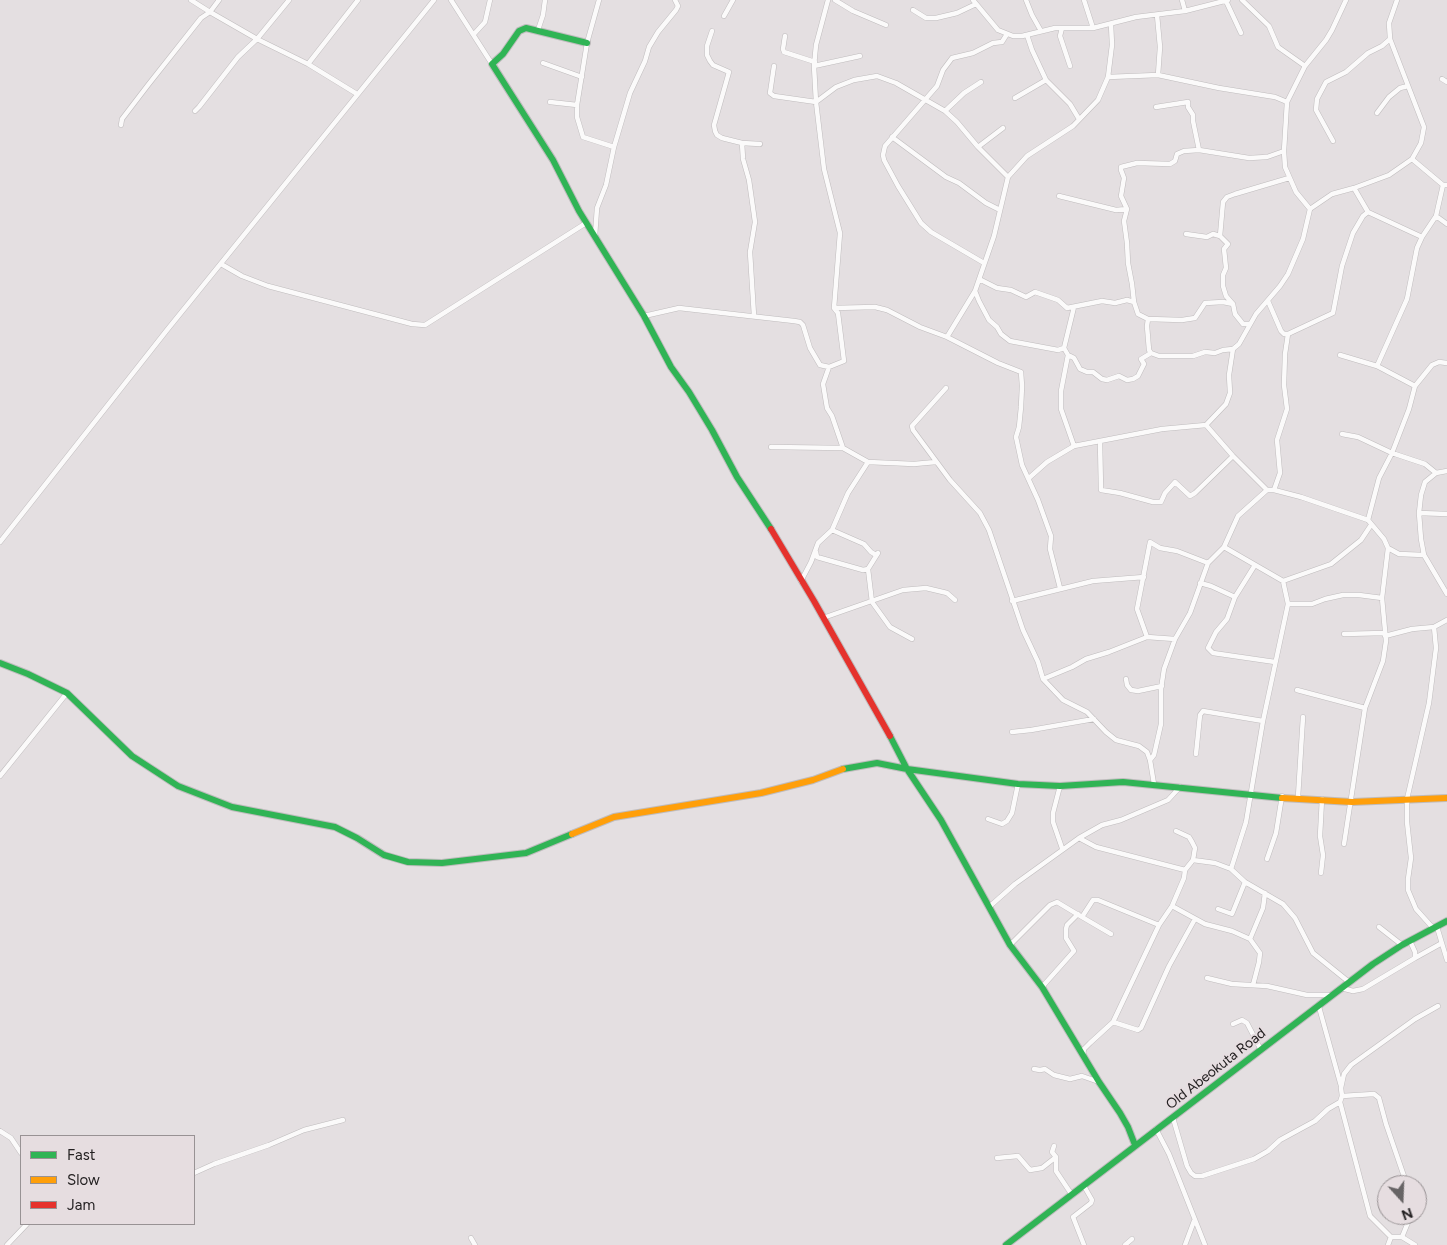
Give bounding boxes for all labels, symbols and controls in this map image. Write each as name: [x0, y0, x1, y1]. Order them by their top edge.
street label: Old Abeokuta Road: [1163, 1025, 1269, 1113]
legend: [20, 1135, 195, 1225]
text: Fast: [67, 1146, 95, 1164]
text: Slow: [67, 1171, 100, 1189]
north arrow: [1377, 1175, 1427, 1225]
text: Jam: [67, 1196, 95, 1214]
text: N: [1399, 1204, 1415, 1223]

